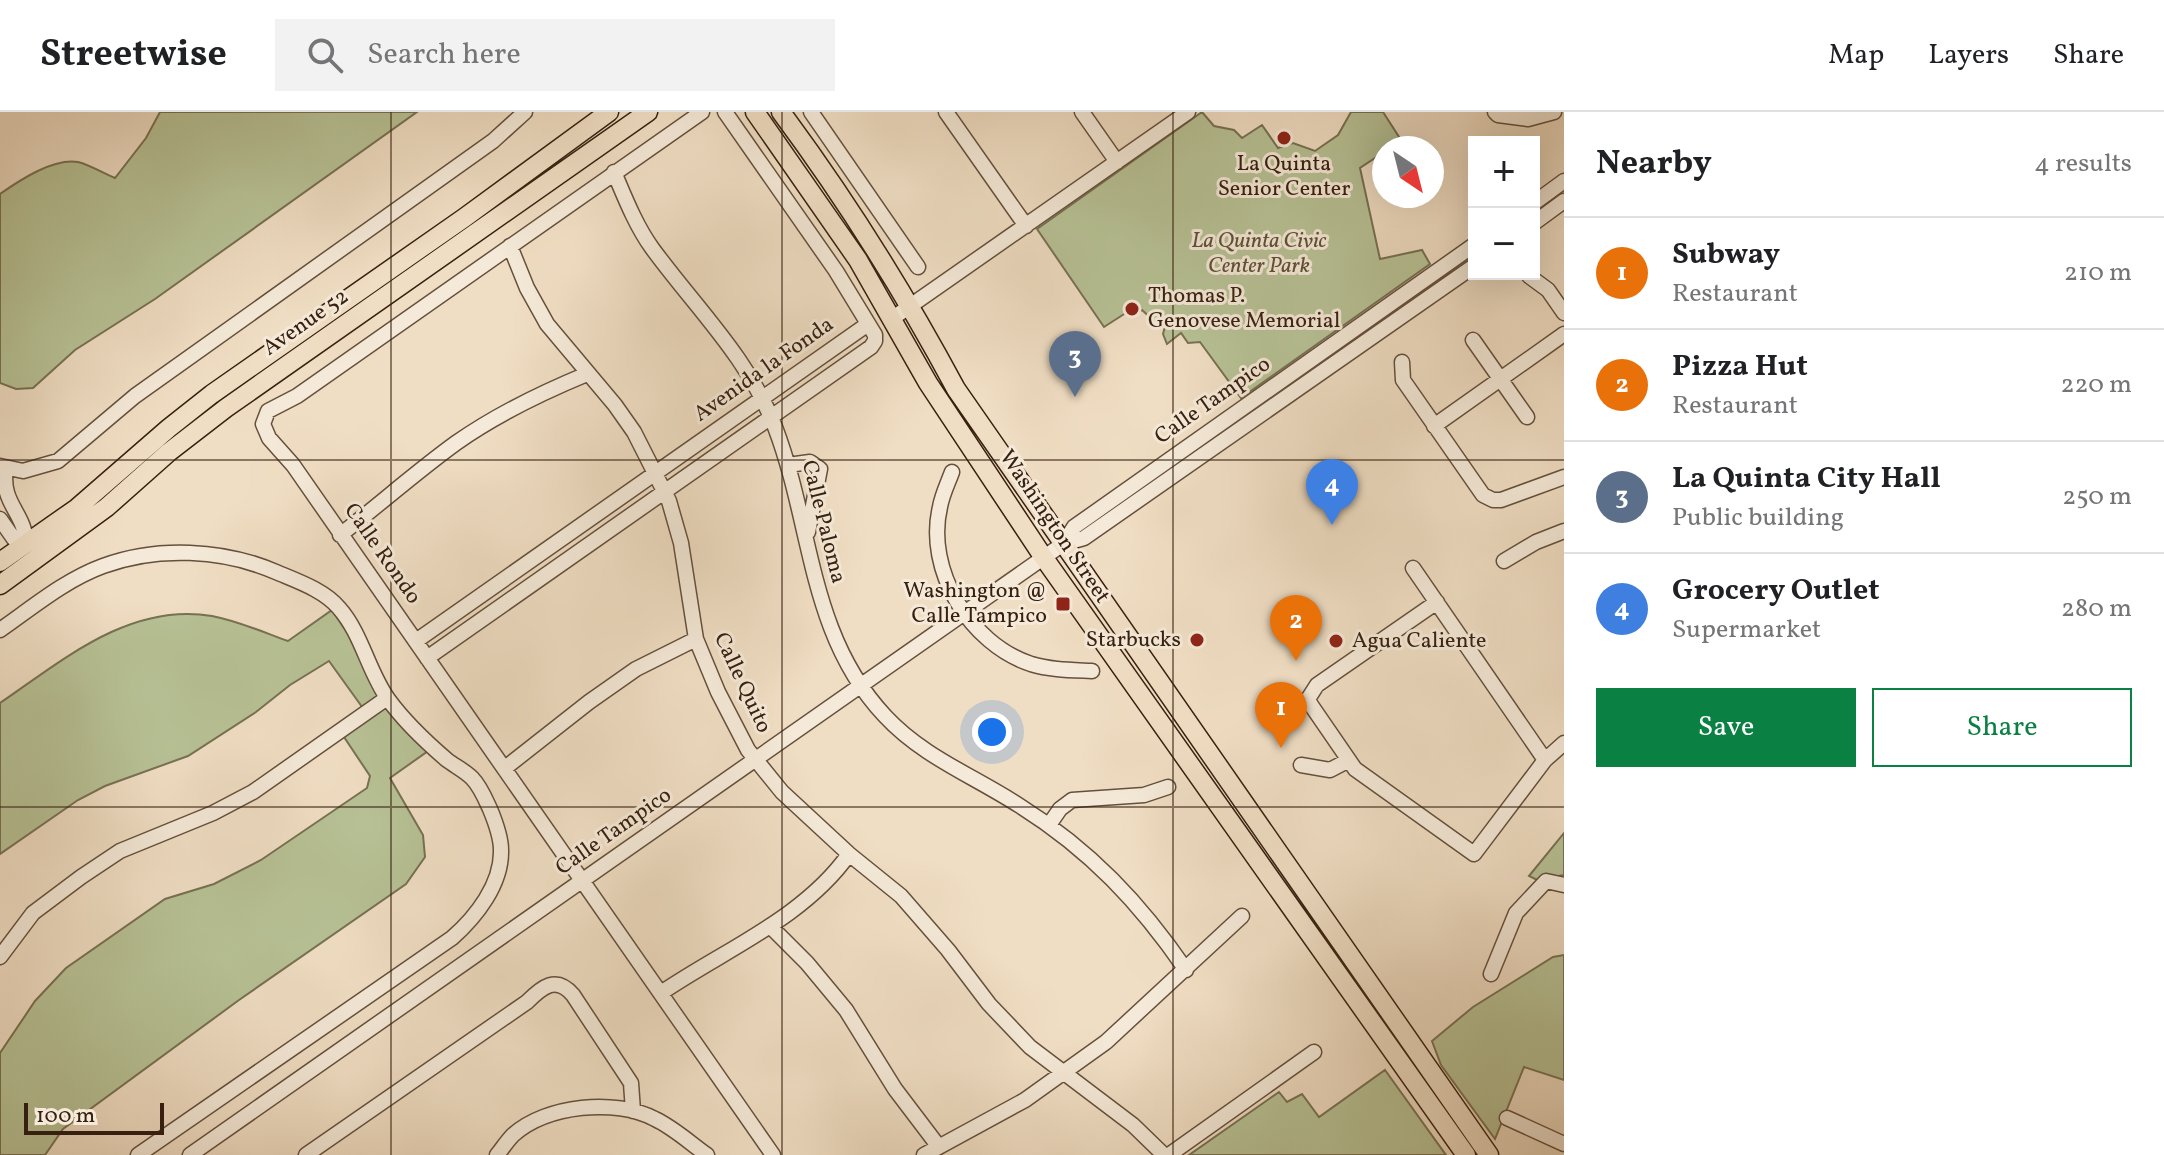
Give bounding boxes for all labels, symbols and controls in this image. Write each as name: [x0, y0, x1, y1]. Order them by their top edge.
search box: [275, 19, 835, 91]
text: Streetwise: [40, 29, 227, 82]
icon: search: [303, 33, 347, 77]
text: Search here: [367, 34, 521, 76]
text: Map: [1828, 36, 1884, 75]
text: Layers: [1928, 36, 2009, 75]
text: Share: [2053, 36, 2124, 75]
marker: La Quinta Senior Center: [1275, 129, 1293, 147]
north arrow: [1372, 136, 1444, 208]
map controls: [1468, 136, 1540, 280]
button: +: [1468, 136, 1540, 208]
text: Nearby: [1596, 141, 1712, 188]
text: 4 results: [2034, 146, 2132, 182]
place label: La Quinta Senior Center: [1218, 149, 1350, 205]
button: −: [1468, 208, 1540, 280]
park label: La Quinta Civic Center Park: [1191, 226, 1327, 282]
text: Subway: [1672, 234, 1780, 276]
text: 1: [1617, 255, 1627, 291]
text: 210 m: [2064, 255, 2132, 291]
text: Restaurant: [1672, 276, 1798, 312]
place label: Thomas P. Genovese Memorial: [1148, 281, 1340, 337]
street label: Avenue 52: [257, 282, 355, 364]
marker: Thomas P. Genovese Memorial: [1123, 300, 1141, 318]
street label: Avenida la Fonda: [688, 310, 840, 430]
pin: 3: [1049, 331, 1101, 397]
text: Pizza Hut: [1672, 346, 1808, 388]
street label: Calle Tampico: [1149, 349, 1277, 453]
text: 2: [1615, 367, 1629, 403]
text: 220 m: [2060, 367, 2132, 403]
text: Restaurant: [1672, 388, 1798, 424]
street label: Washington Street: [991, 444, 1117, 610]
street label: Calle Paloma: [793, 457, 853, 587]
text: La Quinta City Hall: [1672, 458, 1941, 500]
pin: 4: [1306, 459, 1358, 525]
text: 3: [1615, 479, 1629, 515]
text: 250 m: [2062, 479, 2132, 515]
street label: Calle Rondo: [336, 497, 428, 611]
text: Public building: [1672, 500, 1844, 536]
text: Grocery Outlet: [1672, 570, 1880, 612]
place label: Washington @ Calle Tampico: [903, 576, 1047, 632]
text: 4: [1614, 591, 1630, 627]
text: 280 m: [2061, 591, 2132, 627]
marker: Washington @ Calle Tampico: [1054, 595, 1072, 613]
pin: 2: [1270, 595, 1322, 661]
text: Supermarket: [1672, 612, 1821, 648]
place label: Starbucks: [1086, 625, 1181, 656]
place label: Agua Caliente: [1352, 626, 1487, 657]
street label: Calle Quito: [705, 628, 779, 738]
marker: Starbucks: [1188, 631, 1206, 649]
marker: Agua Caliente: [1327, 632, 1345, 650]
pin: 1: [1255, 682, 1307, 748]
button: Save: [1596, 688, 1856, 767]
button: Share: [1872, 688, 2132, 767]
your location: [972, 712, 1012, 752]
street label: Calle Tampico: [550, 780, 678, 884]
scale bar: [24, 1099, 164, 1135]
text: 100 m: [36, 1101, 95, 1132]

